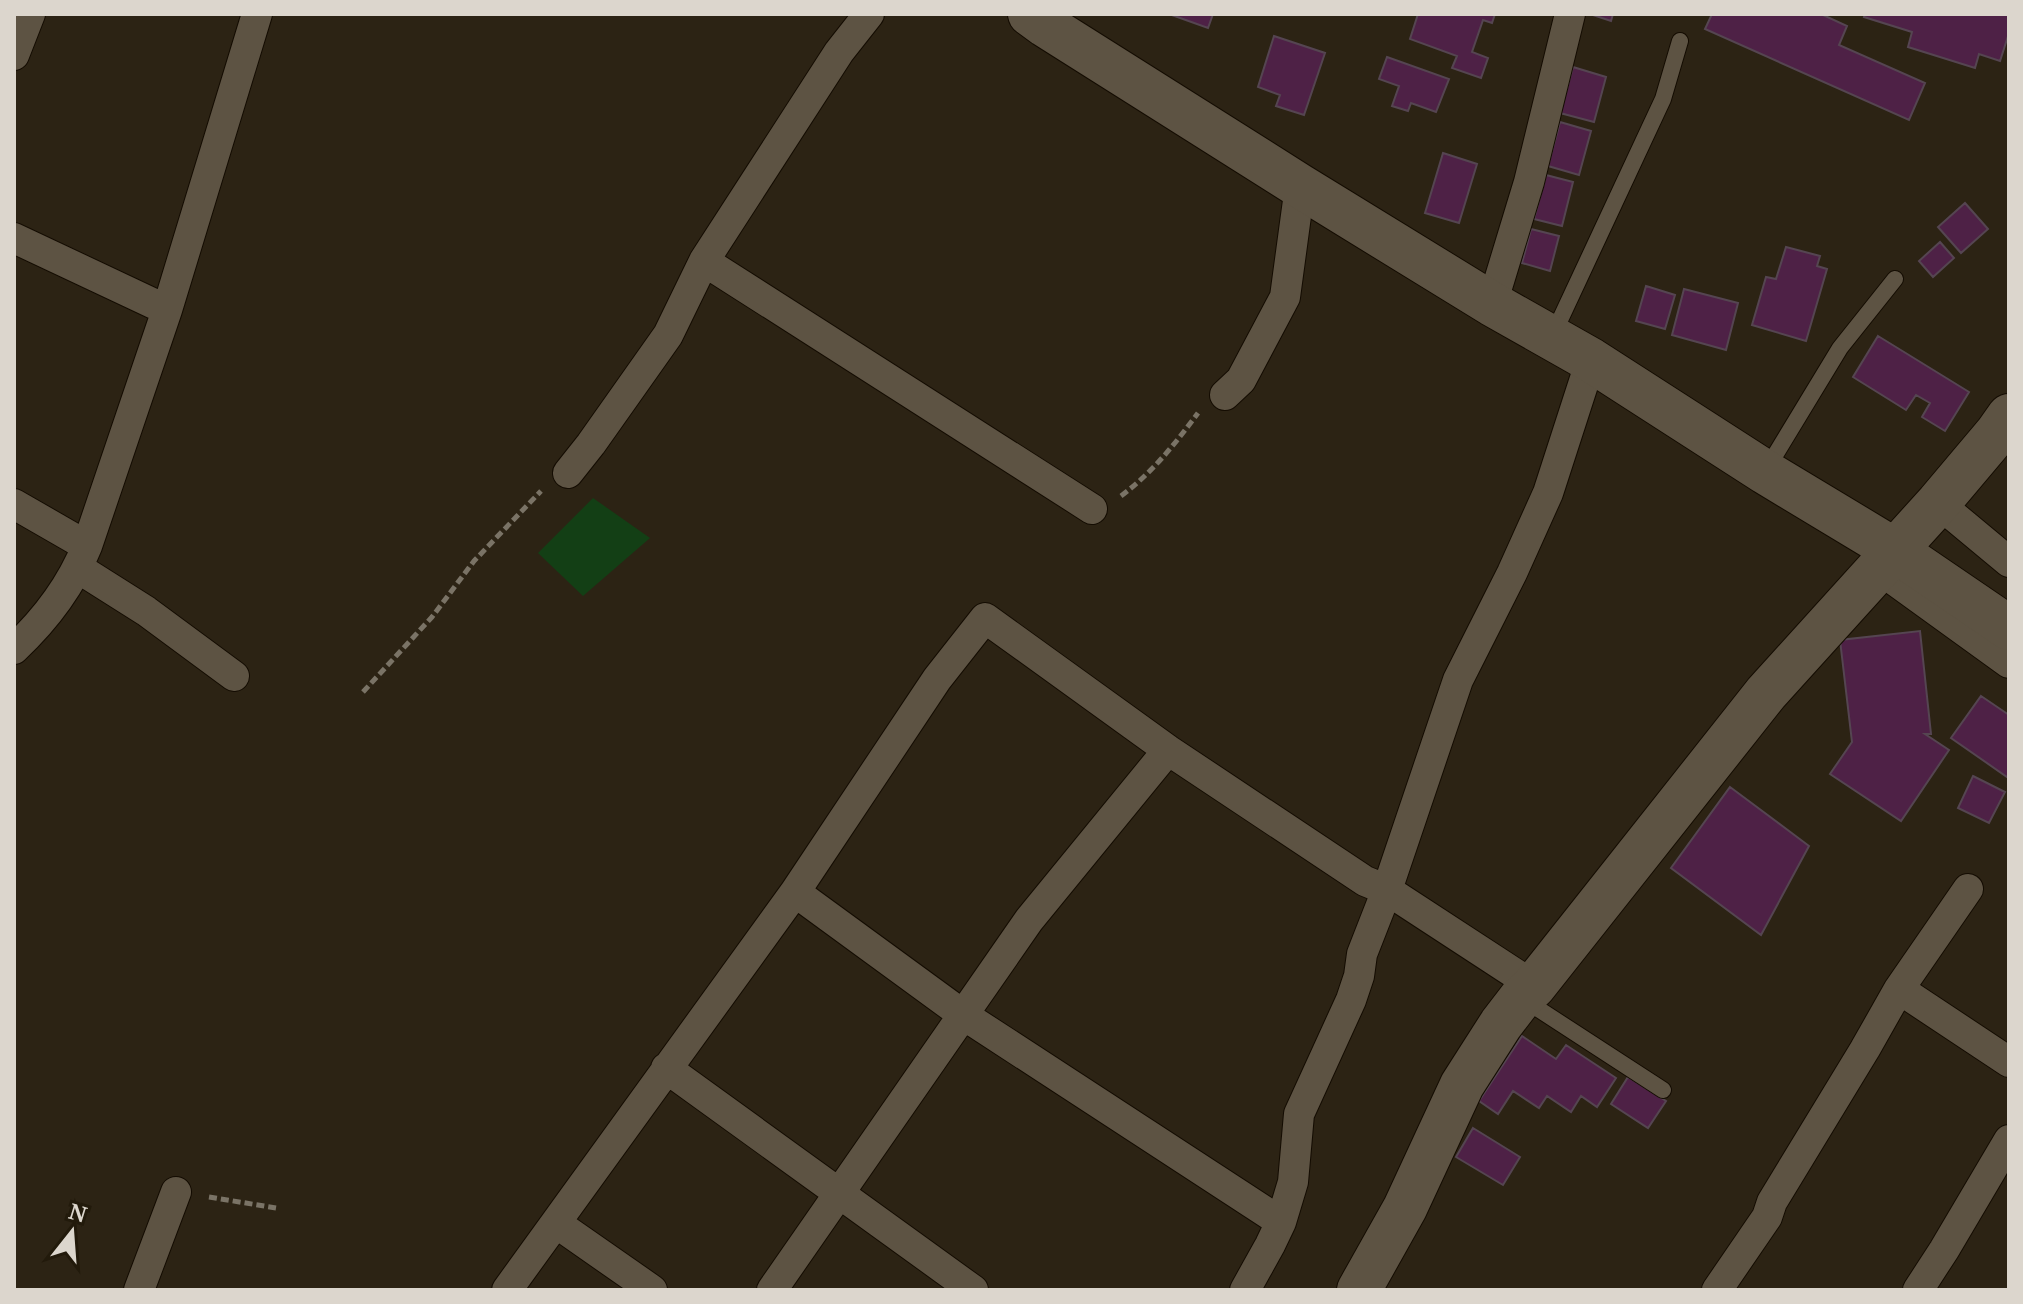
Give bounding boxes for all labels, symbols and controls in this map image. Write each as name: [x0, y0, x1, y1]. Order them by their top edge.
north arrow: [32, 1192, 112, 1272]
text: N: [65, 1195, 91, 1229]

